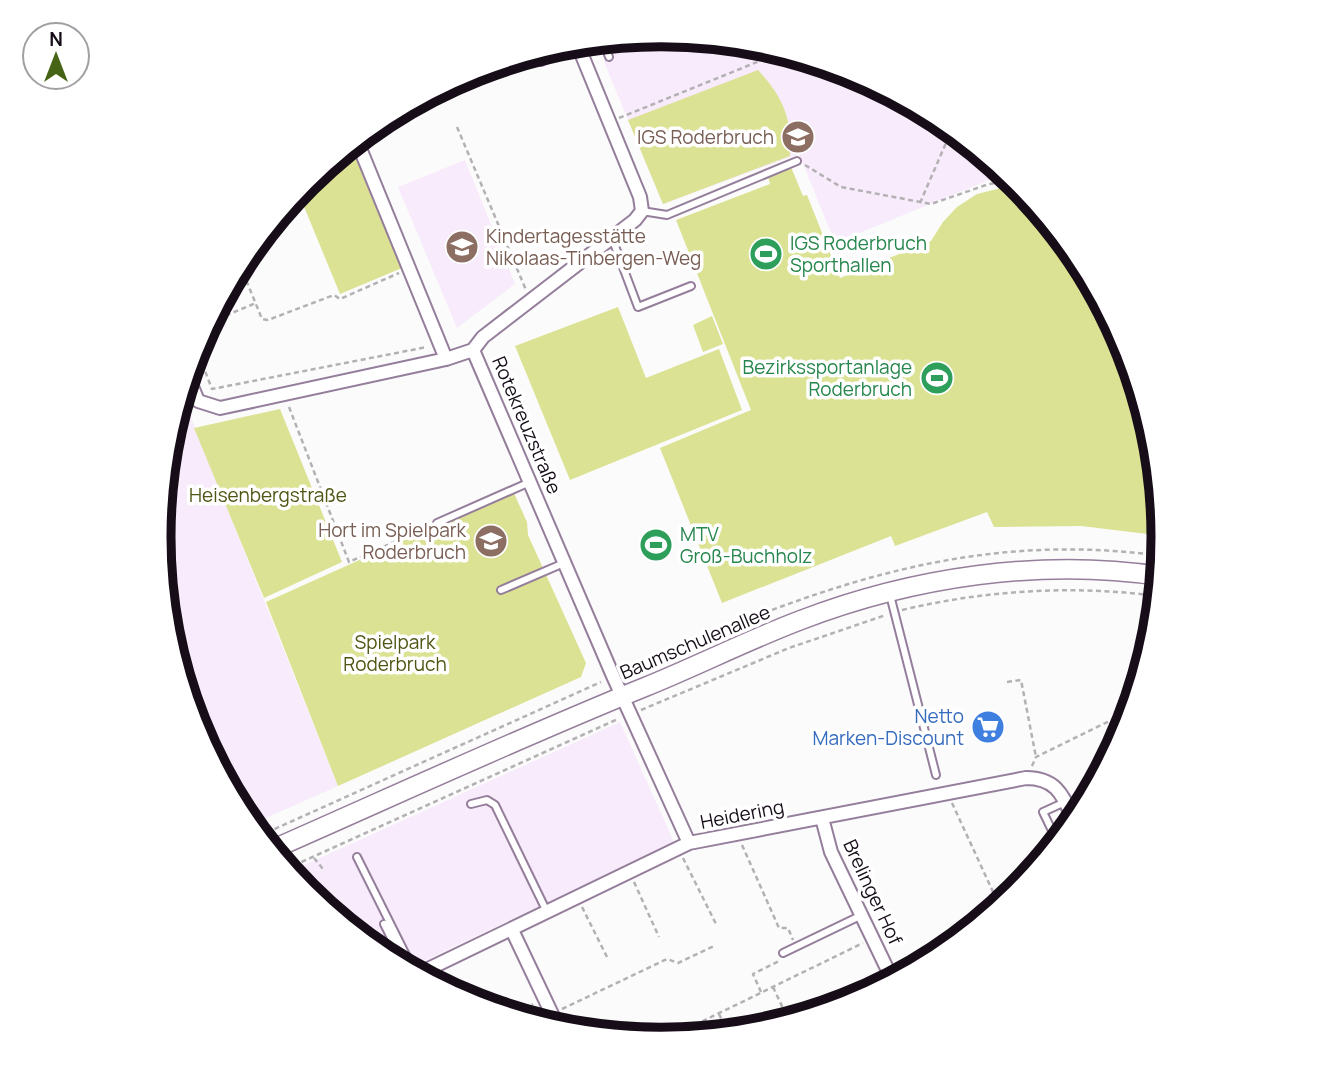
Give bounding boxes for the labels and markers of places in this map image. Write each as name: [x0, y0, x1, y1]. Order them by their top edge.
school or university icon: IGS Roderbruch: [779, 118, 817, 156]
place label: IGS Roderbruch: [637, 124, 774, 150]
place label: Kindertagesstätte Nikolaas-Tinbergen-Weg: [486, 223, 701, 271]
school or university icon: Kindertagesstätte Nikolaas-Tinbergen-Weg: [443, 228, 481, 266]
place label: IGS Roderbruch Sporthallen: [790, 230, 927, 278]
sports icon: IGS Roderbruch Sporthallen: [747, 235, 785, 273]
place label: Bezirkssportanlage Roderbruch: [743, 354, 912, 402]
sports icon: Bezirkssportanlage Roderbruch: [918, 359, 956, 397]
place label: Hort im Spielpark Roderbruch: [318, 517, 467, 565]
place label: MTV Groß-Buchholz: [680, 521, 812, 569]
school or university icon: Hort im Spielpark Roderbruch: [472, 522, 510, 560]
sports icon: MTV Groß-Buchholz: [637, 526, 675, 564]
place label: Netto Marken-Discount: [812, 703, 964, 751]
supermarket icon: Netto Marken-Discount: [969, 708, 1007, 746]

